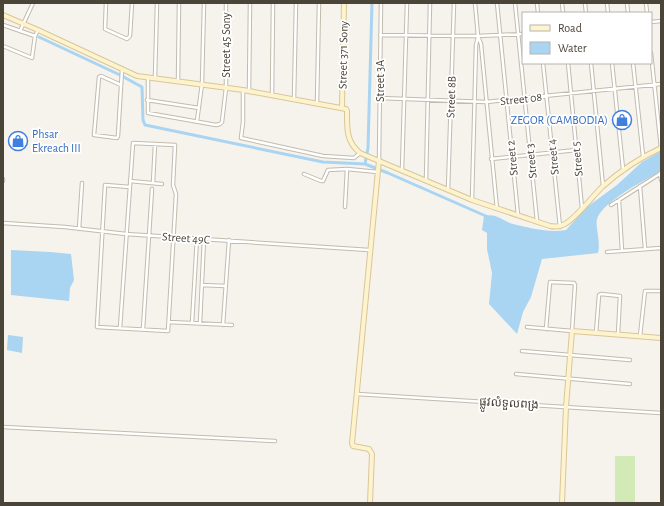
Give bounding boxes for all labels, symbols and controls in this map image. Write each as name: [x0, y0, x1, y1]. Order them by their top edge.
street label: Street 45 Sony: [220, 12, 233, 78]
legend: [522, 12, 652, 64]
street label: Street 371 Sony: [336, 21, 351, 89]
text: Road: [558, 22, 582, 34]
text: Water: [558, 42, 587, 54]
street label: Street 3A: [374, 60, 386, 102]
street label: Street 8B: [444, 76, 458, 118]
street label: Street 08: [499, 91, 543, 107]
shop icon: ZEGOR (CAMBODIA): [611, 109, 633, 131]
place label: ZEGOR (CAMBODIA): [511, 114, 608, 126]
place label: Phsar Ekreach III: [32, 128, 81, 154]
shop icon: Phsar Ekreach III: [7, 130, 29, 152]
street label: Street 4: [545, 138, 561, 176]
street label: Street 2: [504, 139, 520, 176]
street label: Street 5: [569, 141, 585, 177]
street label: Street 3: [523, 143, 539, 179]
street label: Street 49C: [162, 230, 210, 246]
street label: ផ្លូវលំទួលពង្រ: [479, 395, 539, 415]

